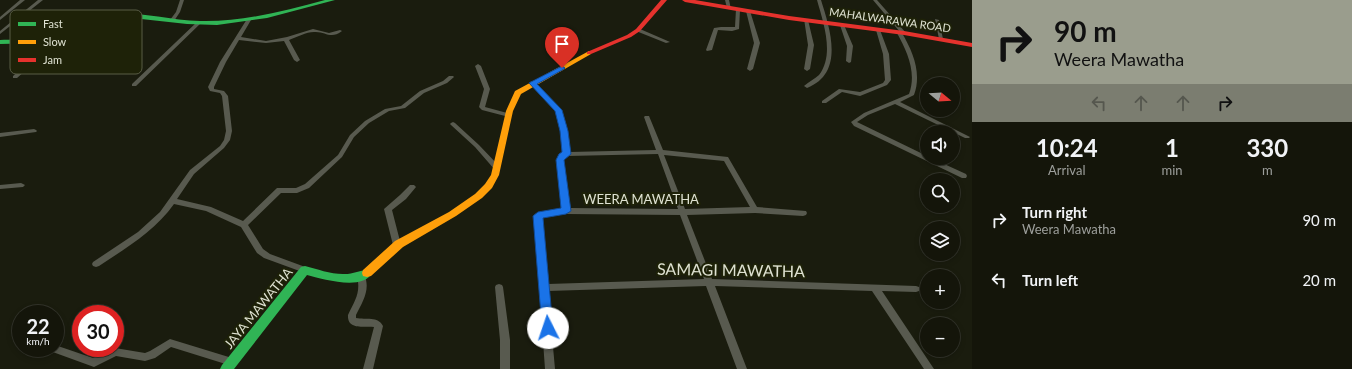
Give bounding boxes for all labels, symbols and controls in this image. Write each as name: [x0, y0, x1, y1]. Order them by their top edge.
street label: MAHALWARAWA ROAD: [828, 5, 952, 34]
legend: [10, 10, 142, 74]
text: 90 m: [1054, 14, 1117, 48]
icon: right: [988, 16, 1040, 68]
text: Fast: [43, 17, 63, 30]
pin: [545, 27, 579, 68]
icon: arrive: [551, 33, 573, 55]
text: Slow: [43, 35, 67, 48]
text: Weera Mawatha: [1054, 48, 1184, 70]
text: Jam: [43, 53, 62, 66]
north arrow: [920, 77, 960, 117]
map controls: [920, 77, 960, 357]
icon: left: [1088, 92, 1110, 114]
icon: ahead: [1130, 92, 1152, 114]
icon: ahead: [1172, 92, 1194, 114]
icon: right: [1214, 92, 1236, 114]
button: sound: [920, 125, 960, 165]
text: 10:24: [1036, 133, 1098, 162]
text: 1: [1165, 133, 1179, 162]
text: 330: [1246, 133, 1288, 162]
text: Arrival: [1048, 162, 1085, 178]
text: min: [1162, 162, 1183, 178]
text: m: [1262, 162, 1273, 178]
button: search: [920, 173, 960, 213]
street label: WEERA MAWATHA: [583, 191, 699, 207]
text: Turn right: [1022, 203, 1087, 221]
icon: right: [988, 209, 1010, 231]
text: 90 m: [1302, 211, 1336, 229]
button: layers: [920, 221, 960, 261]
text: Weera Mawatha: [1022, 221, 1116, 237]
street label: SAMAGI MAWATHA: [657, 259, 805, 280]
street label: JAYA MAWATHA: [220, 264, 296, 352]
button: +: [920, 269, 960, 309]
icon: left: [988, 269, 1010, 291]
text: Turn left: [1022, 271, 1078, 289]
text: 20 m: [1302, 271, 1336, 289]
speed limit sign: 30: [72, 305, 124, 357]
position arrow: [527, 307, 569, 349]
text: 22: [26, 314, 50, 338]
button: −: [920, 317, 960, 357]
text: km/h: [26, 335, 50, 347]

